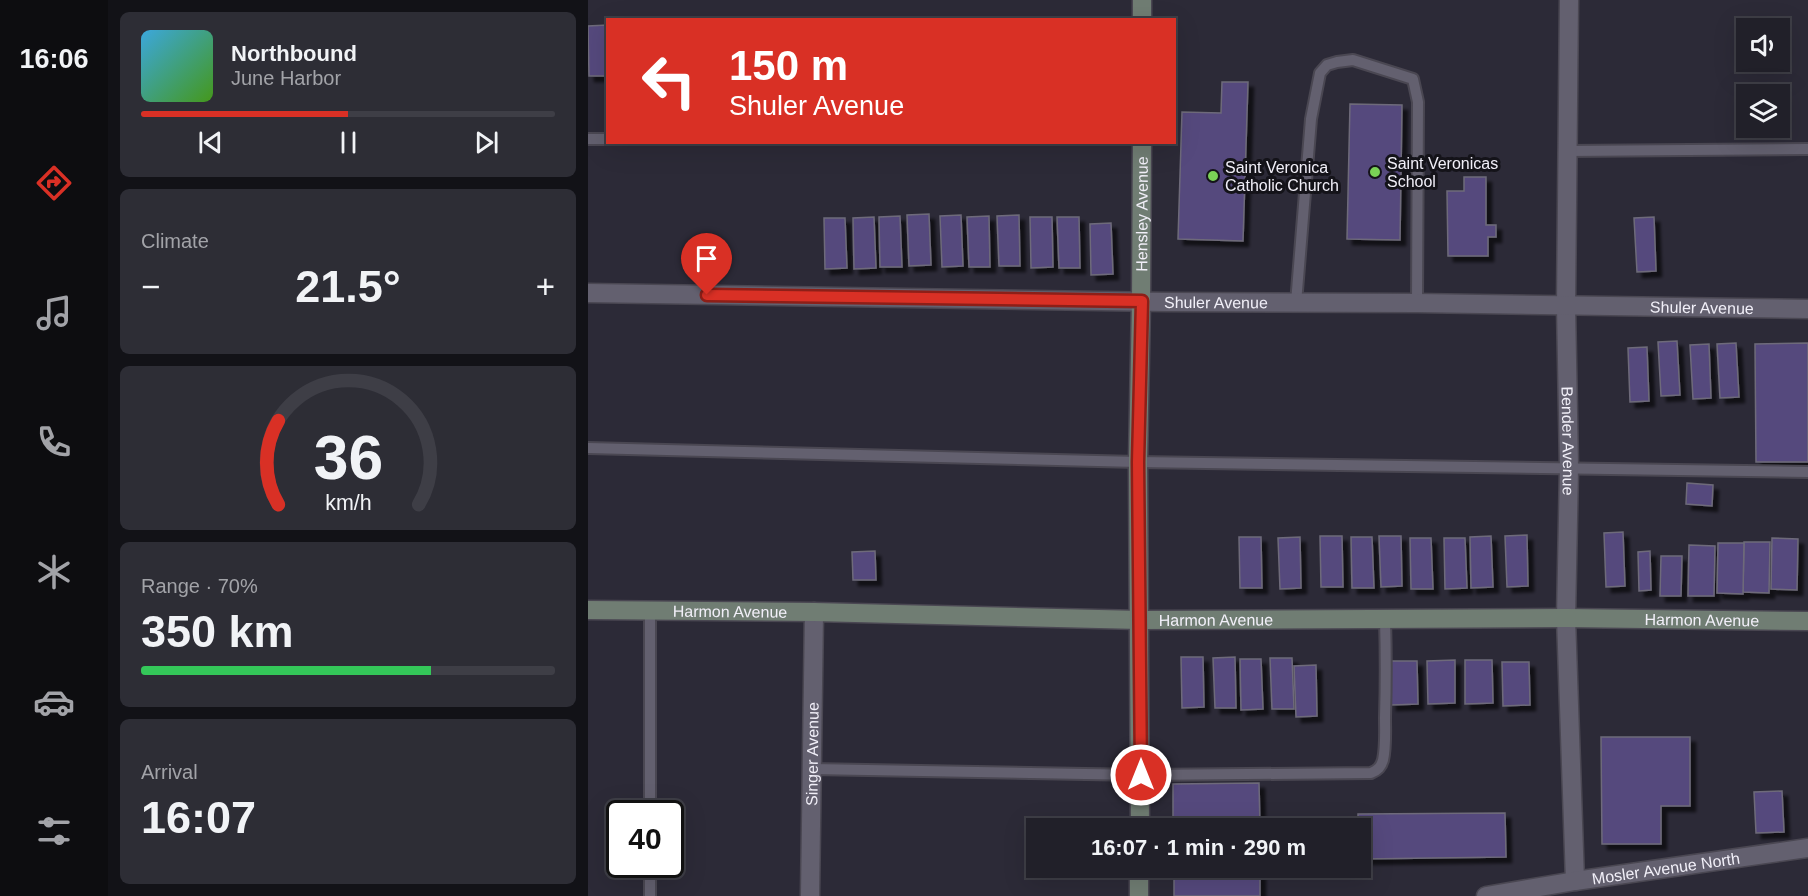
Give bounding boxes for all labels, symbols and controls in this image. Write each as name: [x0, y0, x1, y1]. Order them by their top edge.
map controls: [1736, 18, 1790, 138]
button: sound: [1736, 18, 1790, 72]
text: Northbound: [231, 41, 357, 66]
icon: left: [630, 42, 708, 120]
text: 150 m: [729, 42, 848, 89]
text: 16:06: [19, 44, 89, 74]
text: June Harbor: [231, 67, 341, 89]
button: layers: [1736, 84, 1790, 138]
text: Shuler Avenue: [729, 91, 904, 121]
icon: previous: [194, 126, 227, 159]
icon: pause: [332, 126, 365, 159]
icon: next: [470, 126, 503, 159]
place label: Saint Veronicas School: [1387, 155, 1498, 190]
street label: Hensley Avenue: [1133, 156, 1151, 272]
place label: Saint Veronica Catholic Church: [1225, 159, 1339, 194]
icon: directions: [33, 162, 75, 204]
marker: Saint Veronicas School: [1368, 165, 1382, 179]
marker: Saint Veronica Catholic Church: [1206, 169, 1220, 183]
text: Climate: [141, 230, 209, 252]
pin: [681, 233, 732, 295]
icon: arrive: [690, 242, 723, 275]
text: 21.5°: [295, 261, 401, 312]
text: −: [141, 268, 160, 305]
text: +: [536, 268, 555, 305]
icon: music: [33, 292, 75, 334]
street label: Shuler Avenue: [1164, 294, 1268, 311]
street label: Shuler Avenue: [1650, 299, 1754, 317]
street label: Bender Avenue: [1558, 386, 1577, 496]
icon: phone: [33, 421, 75, 463]
text: 36: [313, 423, 383, 492]
text: km/h: [325, 491, 371, 515]
icon: climate: [33, 551, 75, 593]
text: Range · 70%: [141, 575, 258, 597]
street label: Harmon Avenue: [673, 603, 787, 621]
text: 350 km: [141, 606, 294, 657]
street label: Harmon Avenue: [1159, 611, 1273, 629]
street label: Harmon Avenue: [1645, 611, 1759, 629]
icon: car: [33, 681, 75, 723]
street label: Singer Avenue: [803, 702, 822, 806]
position arrow: [1109, 743, 1173, 807]
text: Arrival: [141, 761, 198, 783]
text: 16:07: [141, 792, 256, 843]
speed limit sign: 40: [606, 800, 684, 878]
icon: filters: [33, 810, 75, 852]
text: 16:07 · 1 min · 290 m: [1091, 835, 1306, 860]
street label: Mosler Avenue North: [1591, 850, 1741, 888]

